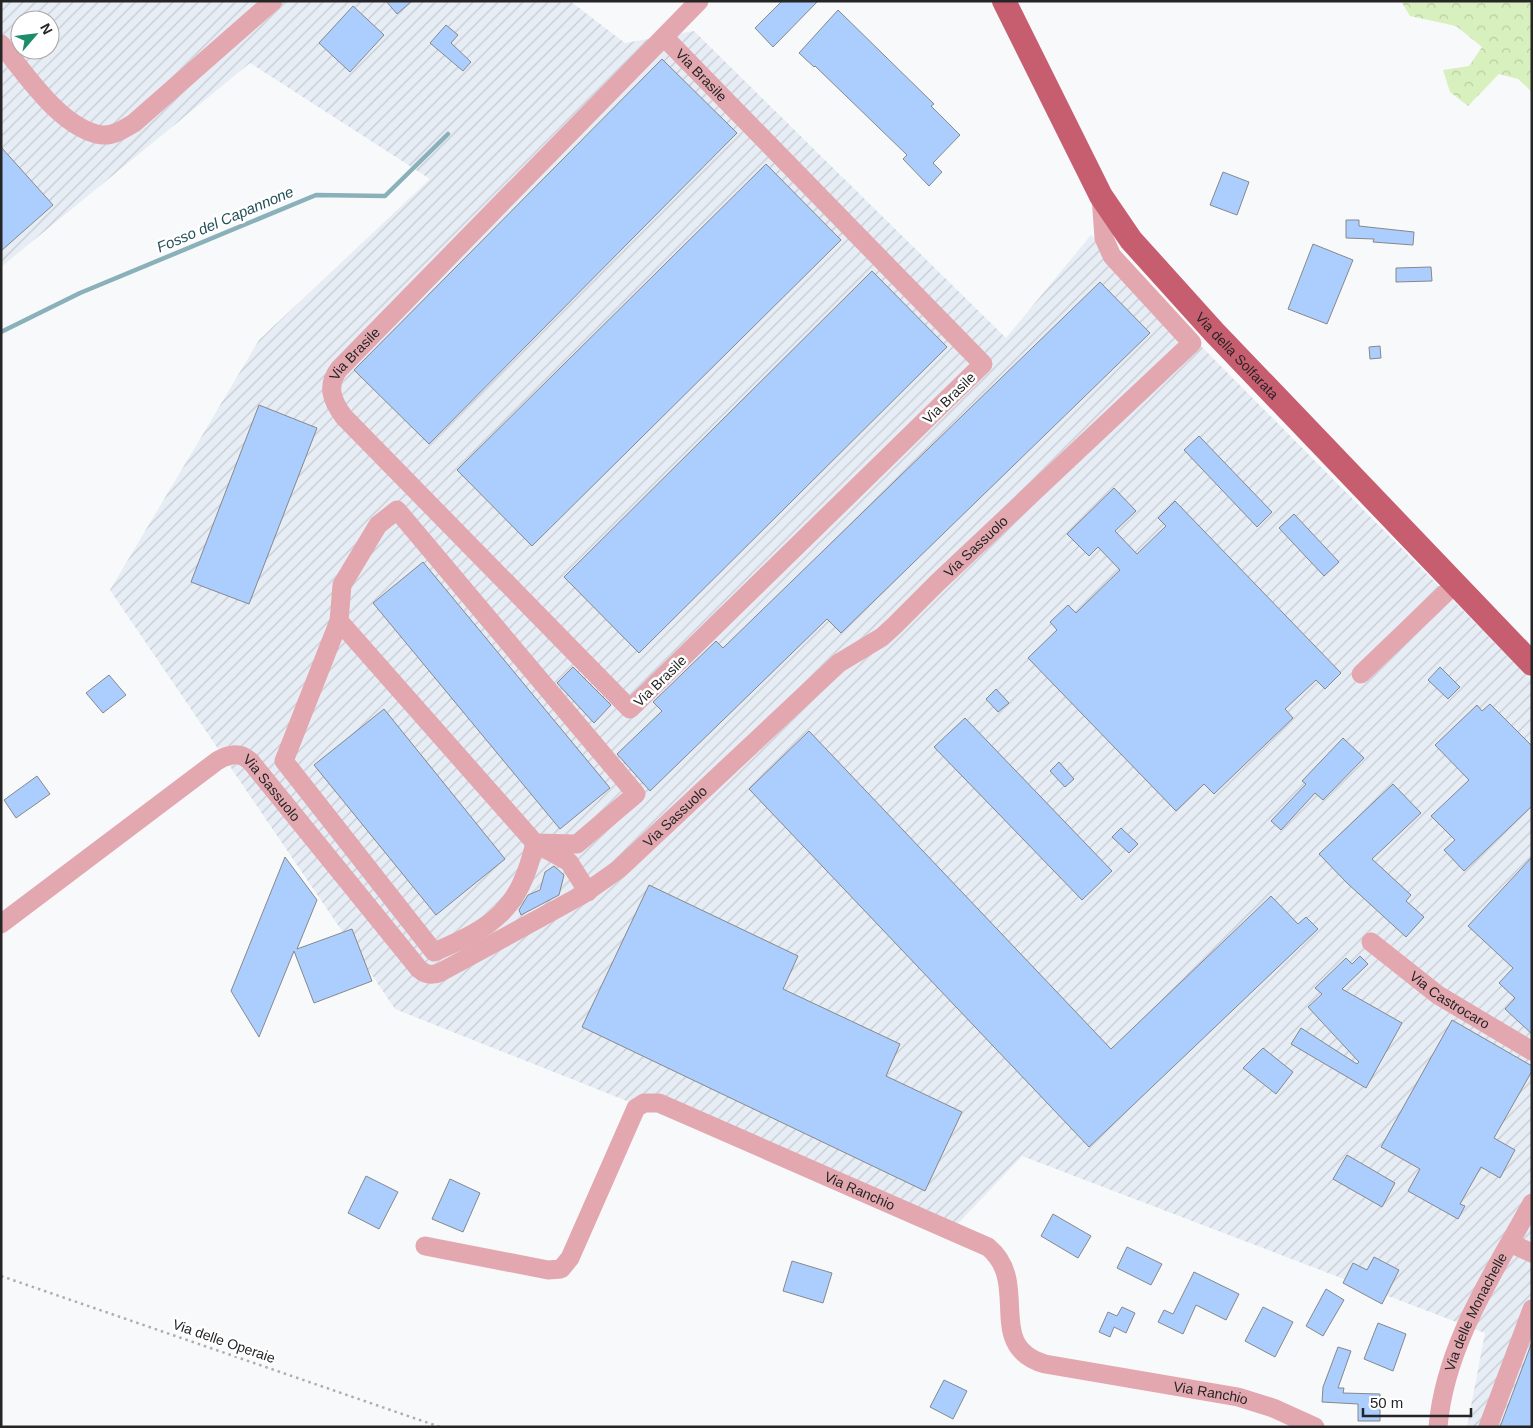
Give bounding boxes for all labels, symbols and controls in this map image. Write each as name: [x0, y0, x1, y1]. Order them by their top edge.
north arrow: [10, 10, 60, 60]
text: N: [37, 21, 56, 37]
street label: Via Brasile: [672, 46, 730, 105]
water label: Fosso del Capannone: [154, 182, 296, 256]
street label: Via della Solfarata: [1192, 309, 1282, 403]
street label: Via Brasile: [326, 324, 383, 383]
street label: Via Brasile: [919, 369, 979, 427]
street label: Via Sassuolo: [941, 513, 1011, 580]
street label: Via Brasile: [630, 652, 690, 710]
street label: Via Sassuolo: [240, 751, 304, 825]
street label: Via Sassuolo: [640, 783, 711, 850]
street label: Via Castrocaro: [1407, 968, 1493, 1032]
street label: Via Ranchio: [822, 1168, 898, 1213]
street label: Via delle Monachelle: [1441, 1250, 1510, 1373]
street label: Via delle Operaie: [171, 1316, 277, 1366]
street label: Via Ranchio: [1172, 1378, 1250, 1408]
scale bar: [1363, 1386, 1470, 1418]
text: 50 m: [1370, 1394, 1403, 1411]

